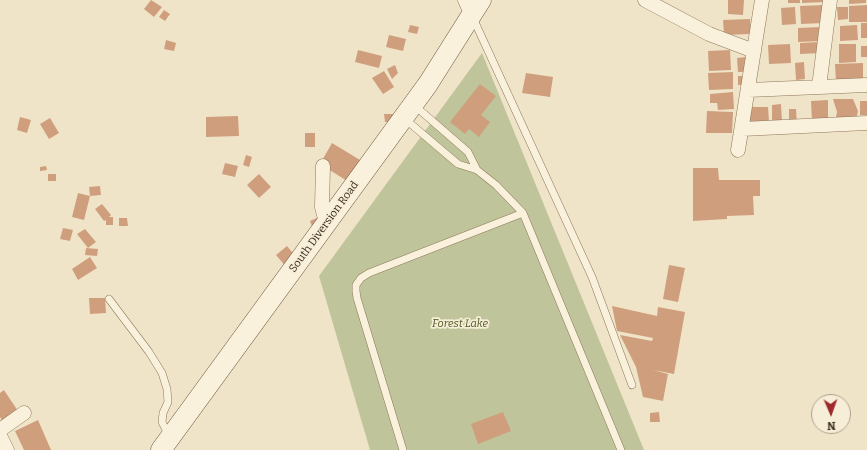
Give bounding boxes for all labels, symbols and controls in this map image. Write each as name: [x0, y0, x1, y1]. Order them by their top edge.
street label: South Diversion Road: [286, 179, 362, 275]
park label: Forest Lake: [432, 317, 488, 331]
north arrow: [811, 394, 851, 434]
text: N: [827, 419, 836, 432]

